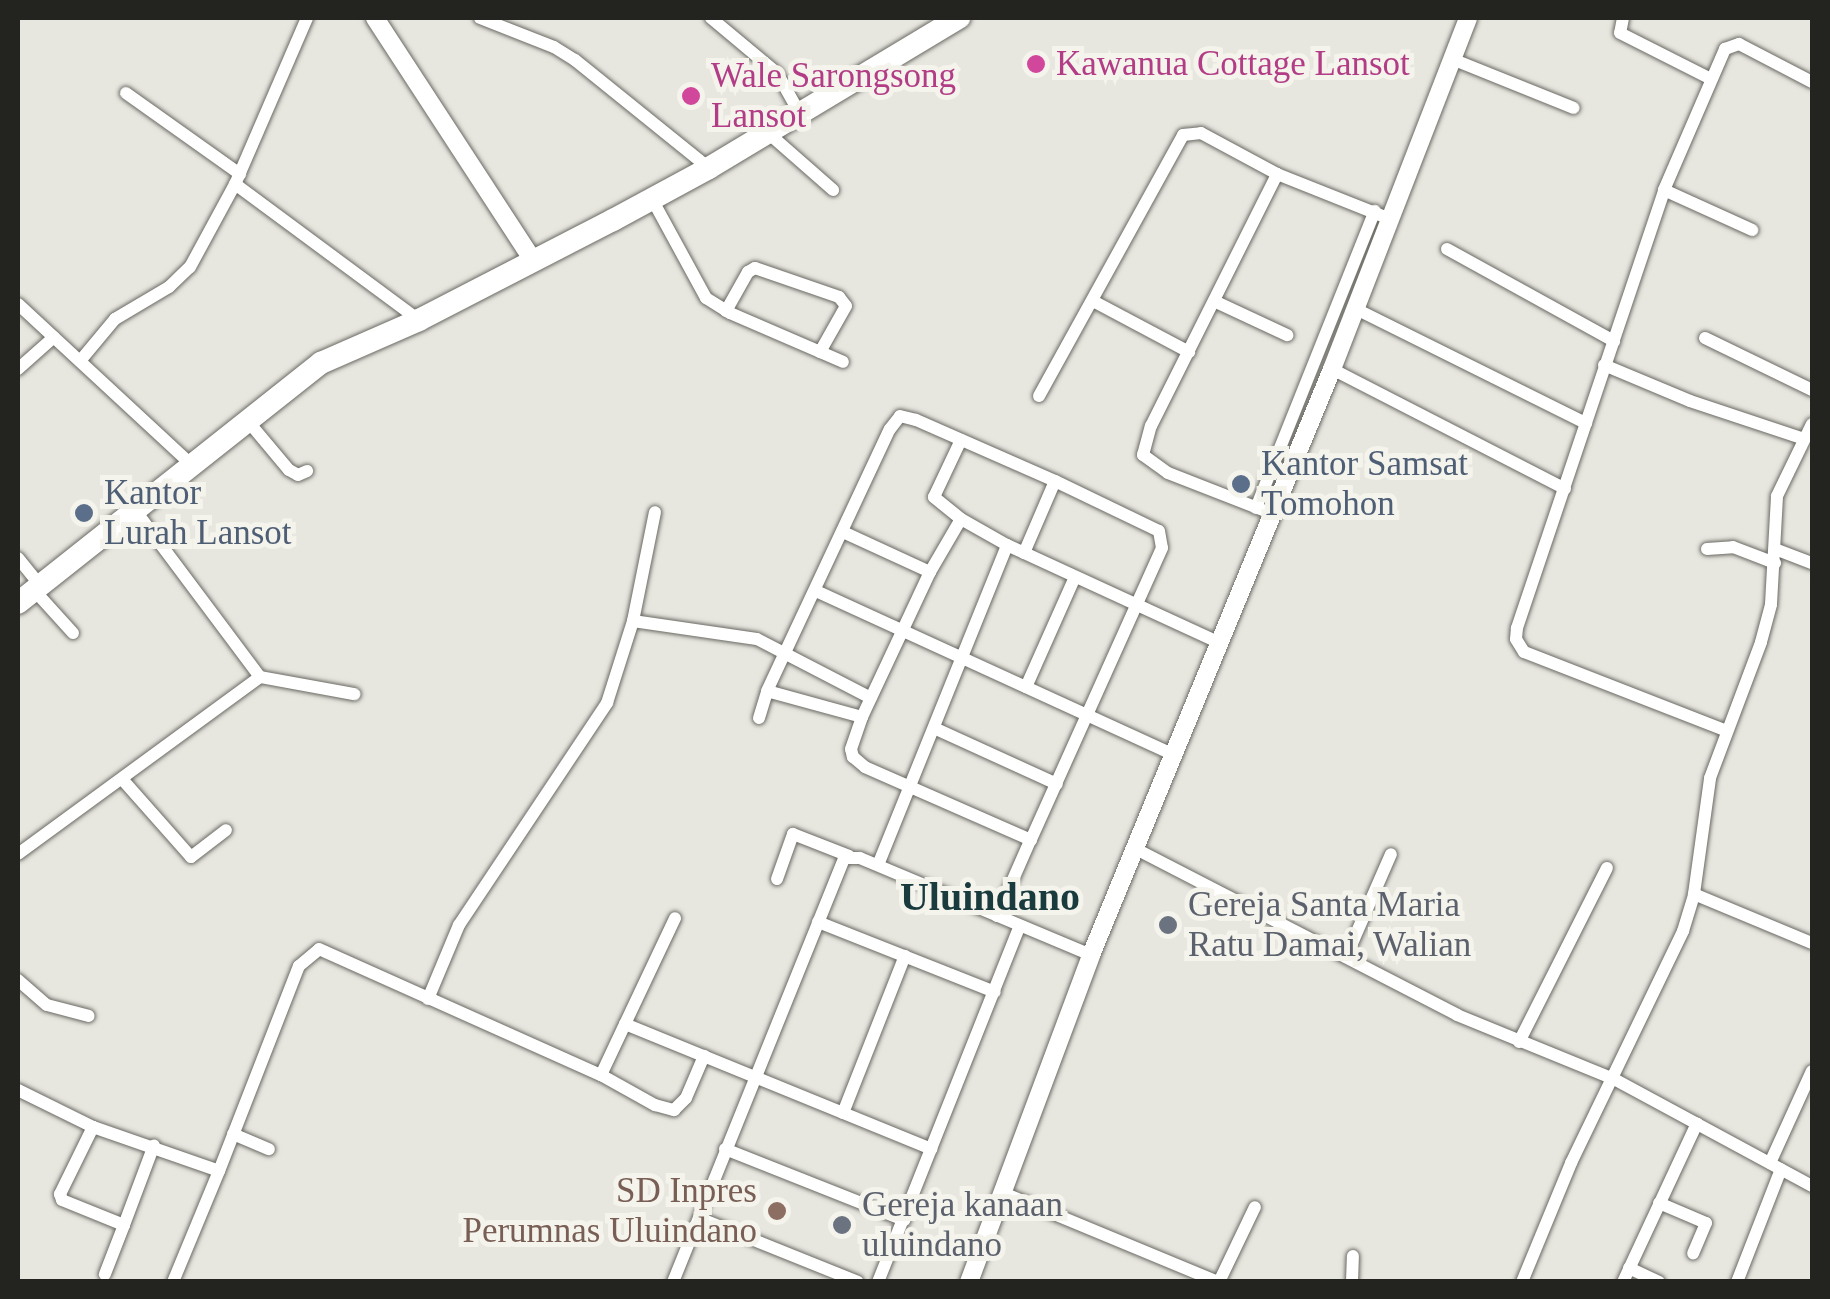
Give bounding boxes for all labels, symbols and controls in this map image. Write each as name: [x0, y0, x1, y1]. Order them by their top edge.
place label: Kawanua Cottage Lansot: [1056, 43, 1410, 85]
marker: Kawanua Cottage Lansot: [1025, 53, 1047, 75]
place label: Wale Sarongsong Lansot: [711, 55, 956, 137]
marker: Wale Sarongsong Lansot: [680, 85, 702, 107]
place label: Kantor Samsat Tomohon: [1261, 443, 1468, 525]
place label: Kantor Lurah Lansot: [104, 472, 292, 554]
marker: Kantor Samsat Tomohon: [1230, 473, 1252, 495]
marker: Kantor Lurah Lansot: [73, 502, 95, 524]
district label: Uluindano: [900, 873, 1080, 921]
place label: Gereja Santa Maria Ratu Damai, Walian: [1188, 884, 1472, 966]
marker: Gereja Santa Maria Ratu Damai, Walian: [1157, 914, 1179, 936]
place label: SD Inpres Perumnas Uluindano: [462, 1170, 757, 1252]
place label: Gereja kanaan uluindano: [862, 1184, 1063, 1266]
marker: SD Inpres Perumnas Uluindano: [766, 1200, 788, 1222]
marker: Gereja kanaan uluindano: [831, 1214, 853, 1236]

